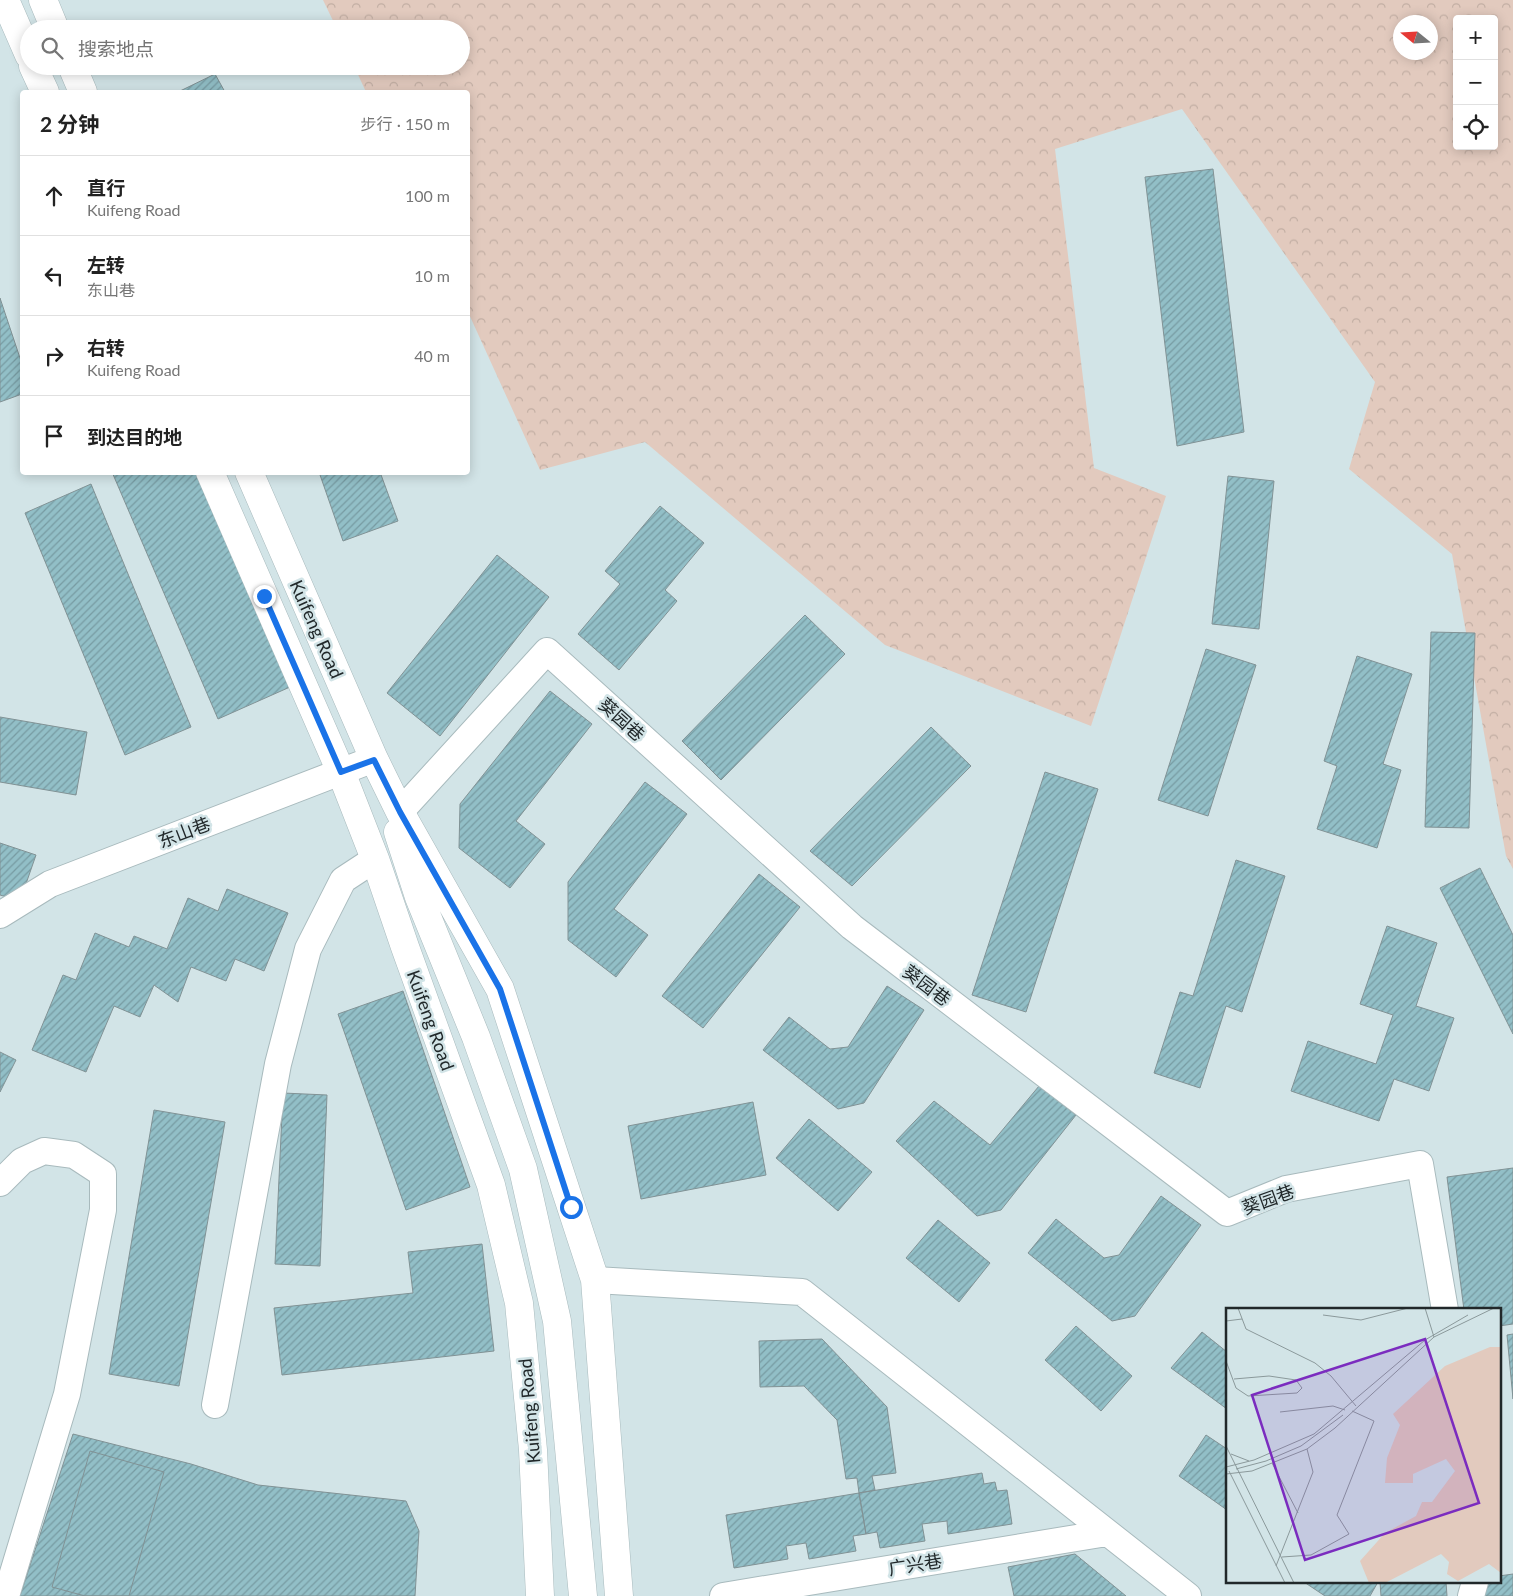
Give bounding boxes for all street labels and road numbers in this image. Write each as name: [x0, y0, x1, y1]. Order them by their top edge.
street label: Kuifeng Road: [286, 576, 348, 682]
street label: 葵园巷: [595, 693, 649, 745]
street label: 东山巷: [155, 812, 213, 852]
street label: 葵园巷: [899, 960, 955, 1010]
street label: Kuifeng Road: [403, 967, 459, 1073]
street label: 葵园巷: [1239, 1179, 1297, 1219]
street label: Kuifeng Road: [513, 1358, 545, 1464]
street label: 广兴巷: [887, 1549, 943, 1579]

